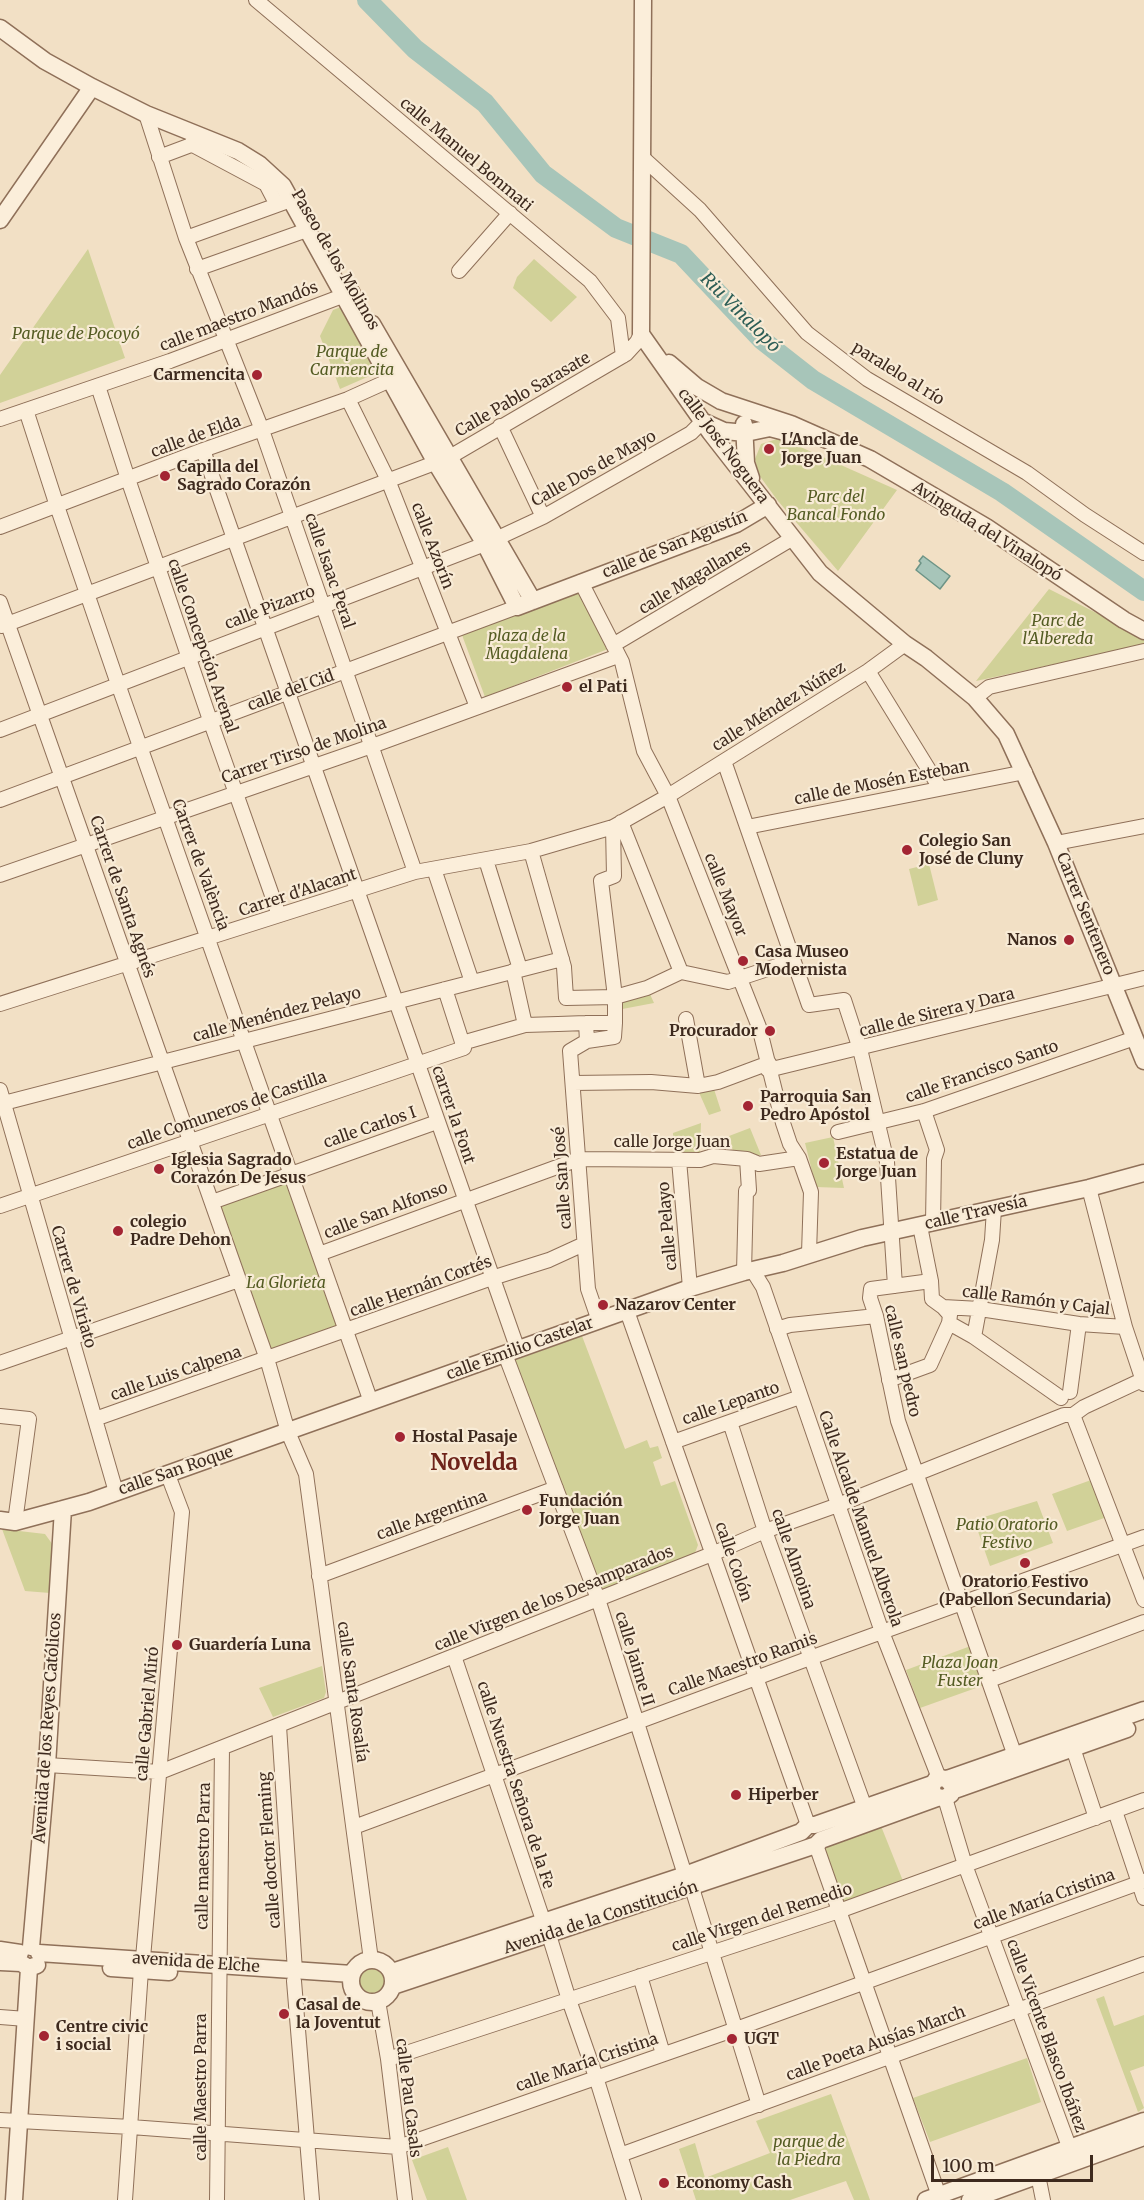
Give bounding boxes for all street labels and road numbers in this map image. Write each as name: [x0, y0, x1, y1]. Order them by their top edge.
street label: calle Manuel Bonmati: [396, 94, 536, 216]
street label: Paseo de los Molinos: [287, 186, 383, 334]
street label: calle maestro Mandós: [157, 278, 321, 356]
street label: paralelo al río: [849, 338, 947, 410]
street label: Calle Pablo Sarasate: [452, 349, 594, 441]
street label: calle José Noguera: [673, 385, 773, 507]
street label: calle de Elda: [148, 412, 244, 462]
street label: Calle Dos de Mayo: [528, 427, 660, 511]
street label: Avinguda del Vinalopó: [909, 478, 1065, 586]
street label: calle Azorín: [407, 500, 457, 592]
street label: calle de San Agustín: [600, 507, 750, 583]
street label: calle Isaac Peral: [300, 511, 358, 631]
street label: calle Magallanes: [636, 537, 754, 619]
street label: calle Concepción Arenal: [163, 556, 241, 736]
street label: calle Pizarro: [222, 582, 318, 634]
street label: calle Méndez Núñez: [709, 658, 849, 756]
street label: calle del Cid: [245, 666, 337, 716]
street label: Carrer Tirso de Molina: [219, 714, 389, 788]
street label: calle de Mosén Esteban: [793, 757, 971, 809]
street label: Carrer de València: [167, 797, 233, 933]
street label: Carrer de Santa Agnés: [85, 814, 159, 980]
street label: calle Mayor: [700, 850, 750, 940]
street label: Carrer Sentenero: [1052, 850, 1118, 978]
street label: Carrer d'Alacant: [237, 865, 359, 921]
street label: calle Menéndez Pelayo: [191, 983, 363, 1047]
street label: calle de Sirera y Dara: [857, 984, 1017, 1042]
street label: calle Francisco Santo: [903, 1037, 1061, 1107]
street label: carrer la Font: [427, 1063, 479, 1167]
street label: calle Comuneros de Castilla: [125, 1068, 329, 1154]
street label: calle Carlos I: [321, 1103, 419, 1153]
street label: calle San José: [550, 1126, 576, 1230]
street label: calle Jorge Juan: [614, 1132, 730, 1152]
street label: calle San Alfonso: [321, 1179, 451, 1243]
street label: calle Pelayo: [655, 1181, 681, 1271]
street label: calle Travesía: [923, 1192, 1029, 1234]
street label: Carrer de Viriato: [46, 1224, 100, 1350]
street label: calle Hernán Cortés: [347, 1252, 495, 1322]
street label: calle Ramón y Cajal: [961, 1282, 1111, 1320]
street label: calle san pedro: [880, 1303, 924, 1419]
street label: calle Emilio Castelar: [444, 1313, 596, 1385]
street label: calle Luis Calpena: [108, 1343, 244, 1405]
street label: calle Lepanto: [680, 1378, 782, 1430]
street label: Calle Alcalde Manuel Alberola: [814, 1408, 906, 1630]
street label: calle San Roque: [116, 1442, 236, 1500]
street label: calle Argentina: [374, 1487, 490, 1545]
street label: calle Almoina: [767, 1506, 819, 1612]
street label: calle Colón: [710, 1520, 756, 1604]
street label: calle Virgen de los Desamparados: [432, 1542, 676, 1656]
street label: calle Jaime II: [610, 1609, 658, 1709]
street label: Avenida de los Reyes Católicos: [30, 1612, 66, 1844]
street label: calle Santa Rosalía: [333, 1620, 371, 1764]
street label: Calle Maestro Ramis: [666, 1629, 820, 1701]
street label: calle Gabriel Miró: [133, 1646, 163, 1782]
street label: calle Nuestra Señora de la Fe: [472, 1679, 558, 1891]
street label: calle doctor Fleming: [255, 1771, 285, 1929]
street label: calle maestro Parra: [193, 1782, 215, 1930]
street label: calle María Cristina: [971, 1865, 1117, 1935]
street label: Avenida de la Constitución: [501, 1877, 701, 1959]
street label: calle Virgen del Remedio: [669, 1880, 855, 1956]
street label: calle Vicente Blasco Ibáñez: [1002, 1937, 1090, 2135]
street label: avenida de Elche: [132, 1949, 260, 1977]
street label: calle Poeta Ausías March: [784, 2003, 968, 2085]
street label: calle Maestro Parra: [191, 2013, 211, 2161]
street label: calle María Cristina: [513, 2030, 661, 2096]
street label: calle Pau Casals: [391, 2037, 425, 2159]

